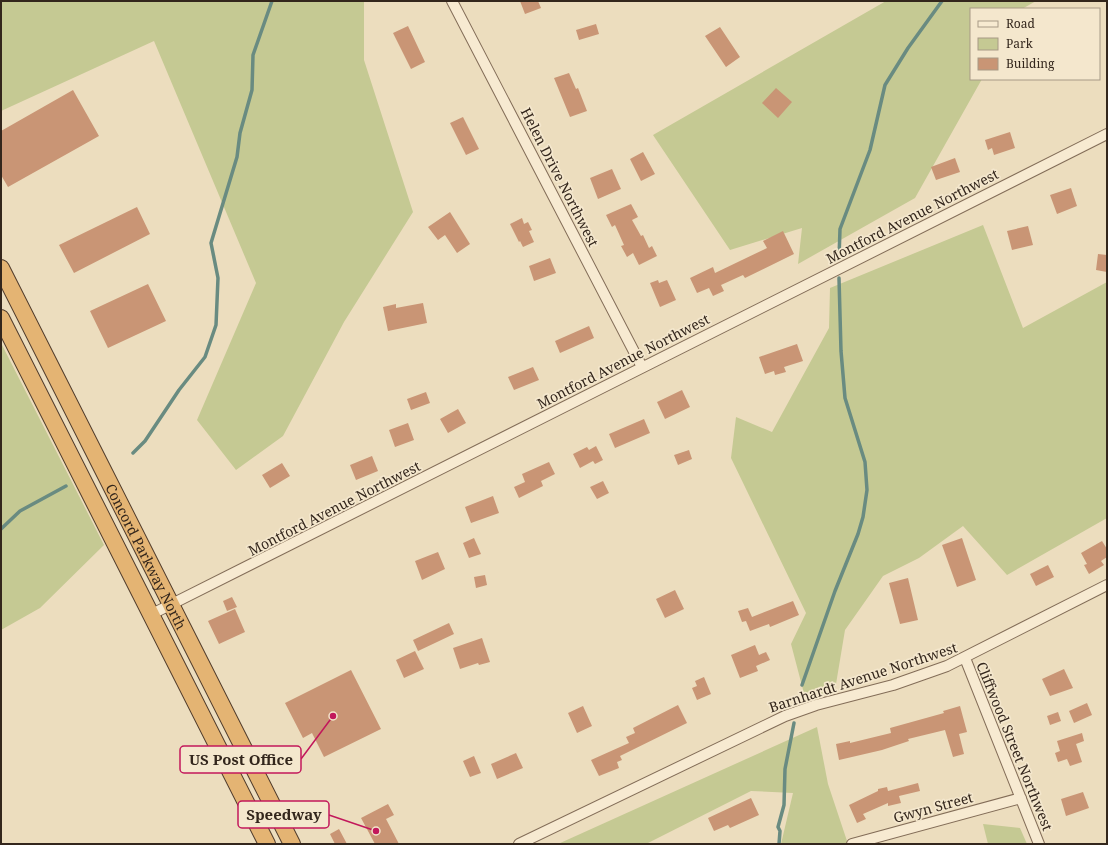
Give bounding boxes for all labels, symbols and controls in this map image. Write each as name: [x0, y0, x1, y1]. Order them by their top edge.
legend: [970, 8, 1100, 80]
text: Road: [1006, 15, 1036, 32]
text: Park: [1006, 35, 1034, 52]
text: Building: [1006, 55, 1055, 72]
street label: Helen Drive Northwest: [517, 104, 603, 250]
street label: Montford Avenue Northwest: [823, 164, 1001, 268]
street label: Montford Avenue Northwest: [534, 309, 712, 413]
street label: Montford Avenue Northwest: [245, 456, 423, 560]
street label: Concord Parkway North: [102, 480, 192, 633]
street label: Barnhardt Avenue Northwest: [766, 638, 960, 716]
street label: Cliffwood Street Northwest: [972, 659, 1058, 833]
callout: US Post Office: [180, 746, 301, 773]
text: US Post Office: [189, 749, 293, 769]
street label: Gwyn Street: [891, 787, 975, 827]
callout: Speedway: [238, 801, 329, 828]
text: Speedway: [246, 804, 322, 824]

